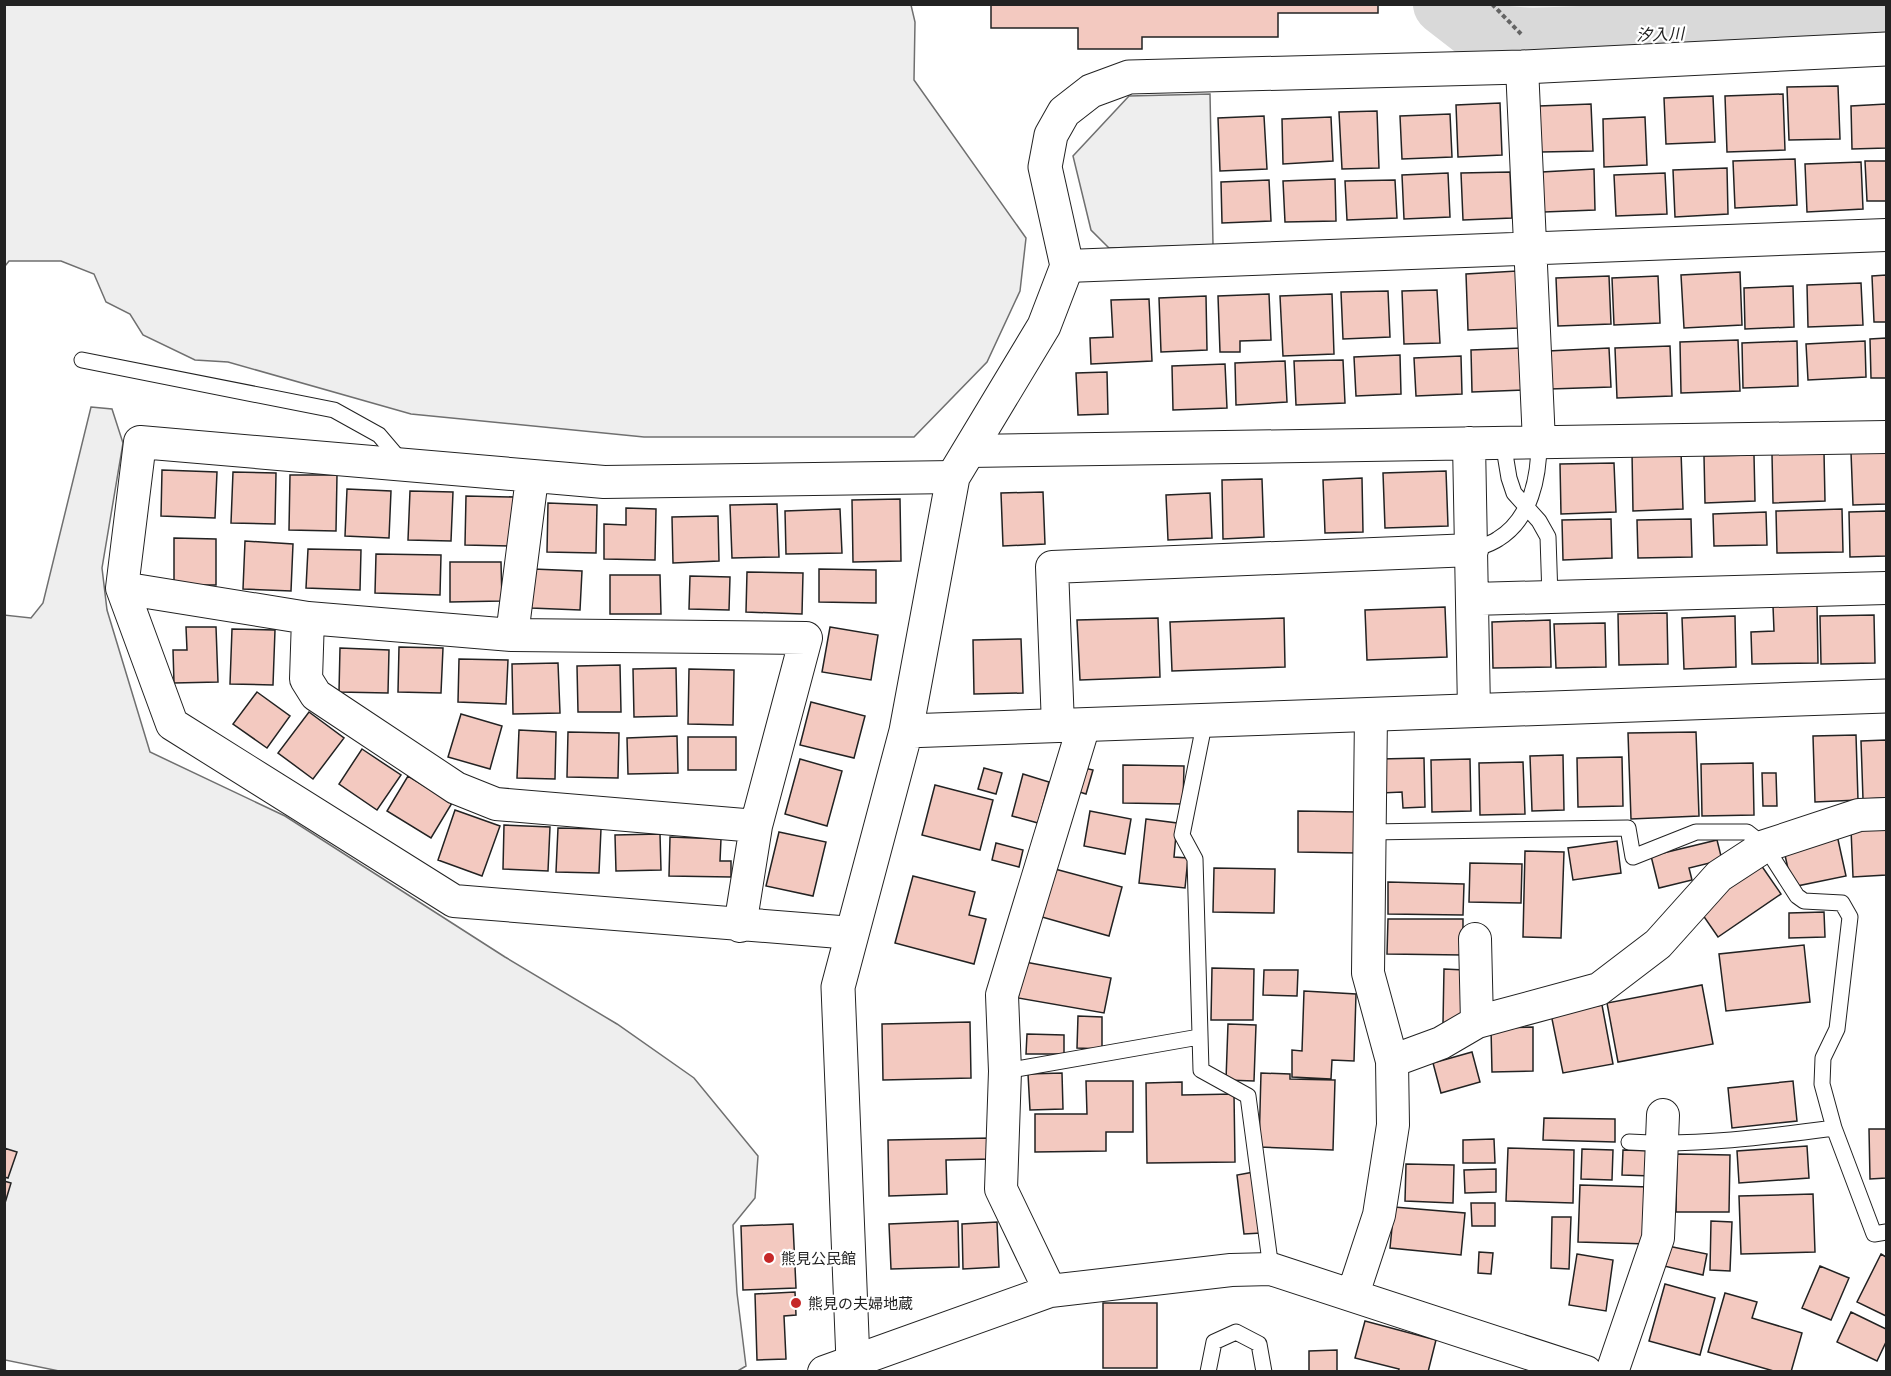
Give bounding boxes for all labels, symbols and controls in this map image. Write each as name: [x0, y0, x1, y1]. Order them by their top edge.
water label: 汐入川: [1636, 23, 1686, 45]
place label: 熊見公民館: [781, 1249, 856, 1268]
marker: 熊見公民館: [762, 1251, 776, 1265]
place label: 熊見の夫婦地蔵: [808, 1294, 913, 1313]
marker: 熊見の夫婦地蔵: [789, 1296, 803, 1310]

